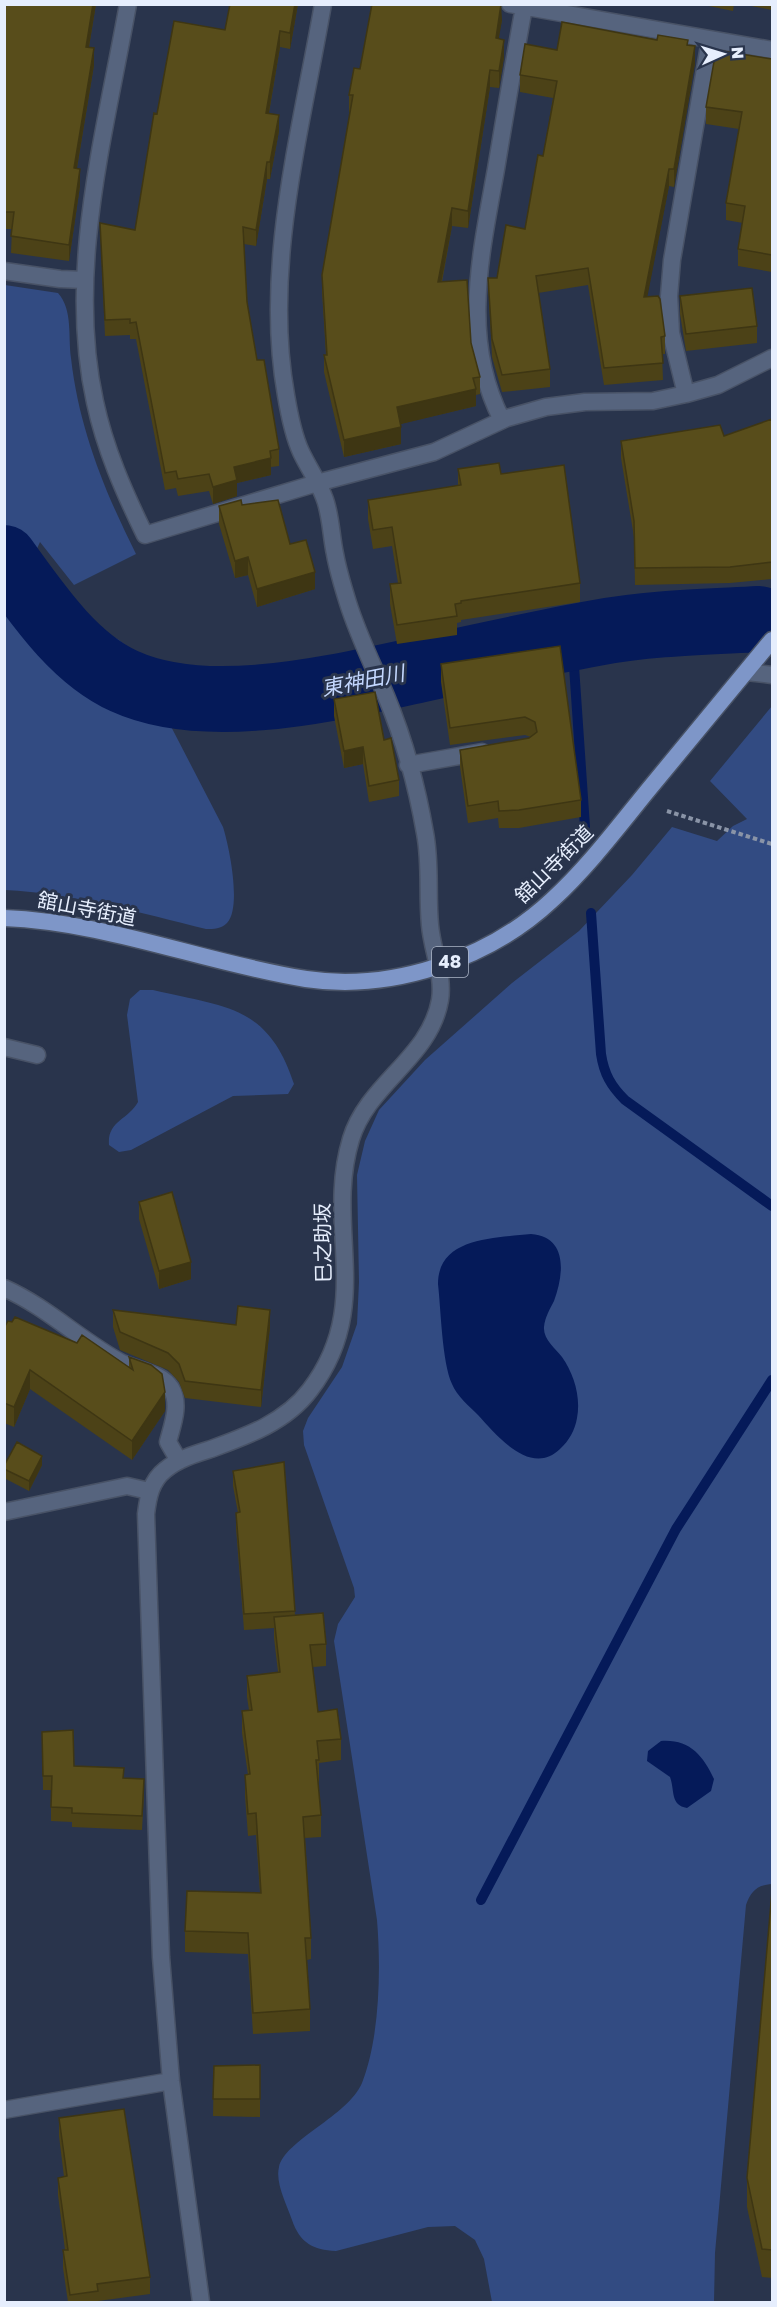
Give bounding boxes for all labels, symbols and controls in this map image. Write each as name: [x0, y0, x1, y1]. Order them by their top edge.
north arrow: [693, 24, 753, 84]
text: N: [728, 46, 748, 60]
water label: 東神田川: [319, 659, 408, 701]
street label: 舘山寺街道: [509, 819, 597, 907]
street label: 舘山寺街道: [36, 887, 139, 929]
road number: 48: [432, 947, 468, 977]
street label: 巳之助坂: [309, 1203, 335, 1283]

